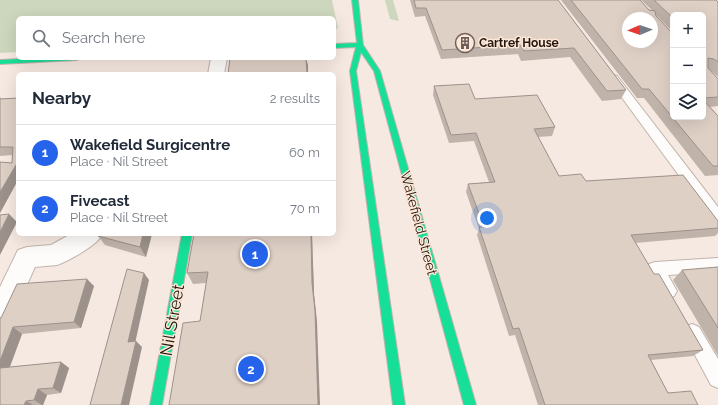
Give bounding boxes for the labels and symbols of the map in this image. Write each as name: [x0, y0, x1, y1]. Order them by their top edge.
north arrow: [622, 12, 658, 48]
building icon: Cartref House: [454, 32, 476, 54]
place label: Cartref House: [479, 36, 559, 50]
street label: Wakefield Street: [397, 169, 441, 277]
your location: [477, 208, 497, 228]
pin: 1: [242, 239, 268, 269]
street label: Nil Street: [156, 282, 188, 357]
pin: 2: [238, 354, 264, 384]

